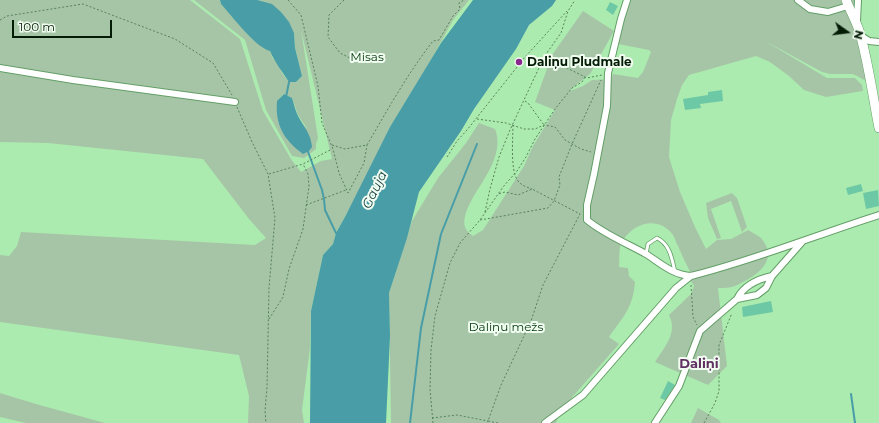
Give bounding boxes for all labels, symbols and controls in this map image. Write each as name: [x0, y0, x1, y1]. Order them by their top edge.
scale bar: [14, 12, 114, 38]
north arrow: [827, 12, 867, 52]
text: 100 m: [19, 19, 55, 34]
text: N: [851, 29, 867, 41]
park label: Misas: [350, 50, 384, 64]
place label: Daliņu Pludmale: [527, 55, 632, 69]
marker: Daliņu Pludmale: [514, 57, 524, 67]
water label: Gauja: [359, 169, 391, 211]
park label: Daliņu mežs: [469, 320, 543, 334]
district label: Daliņi: [679, 356, 719, 372]

